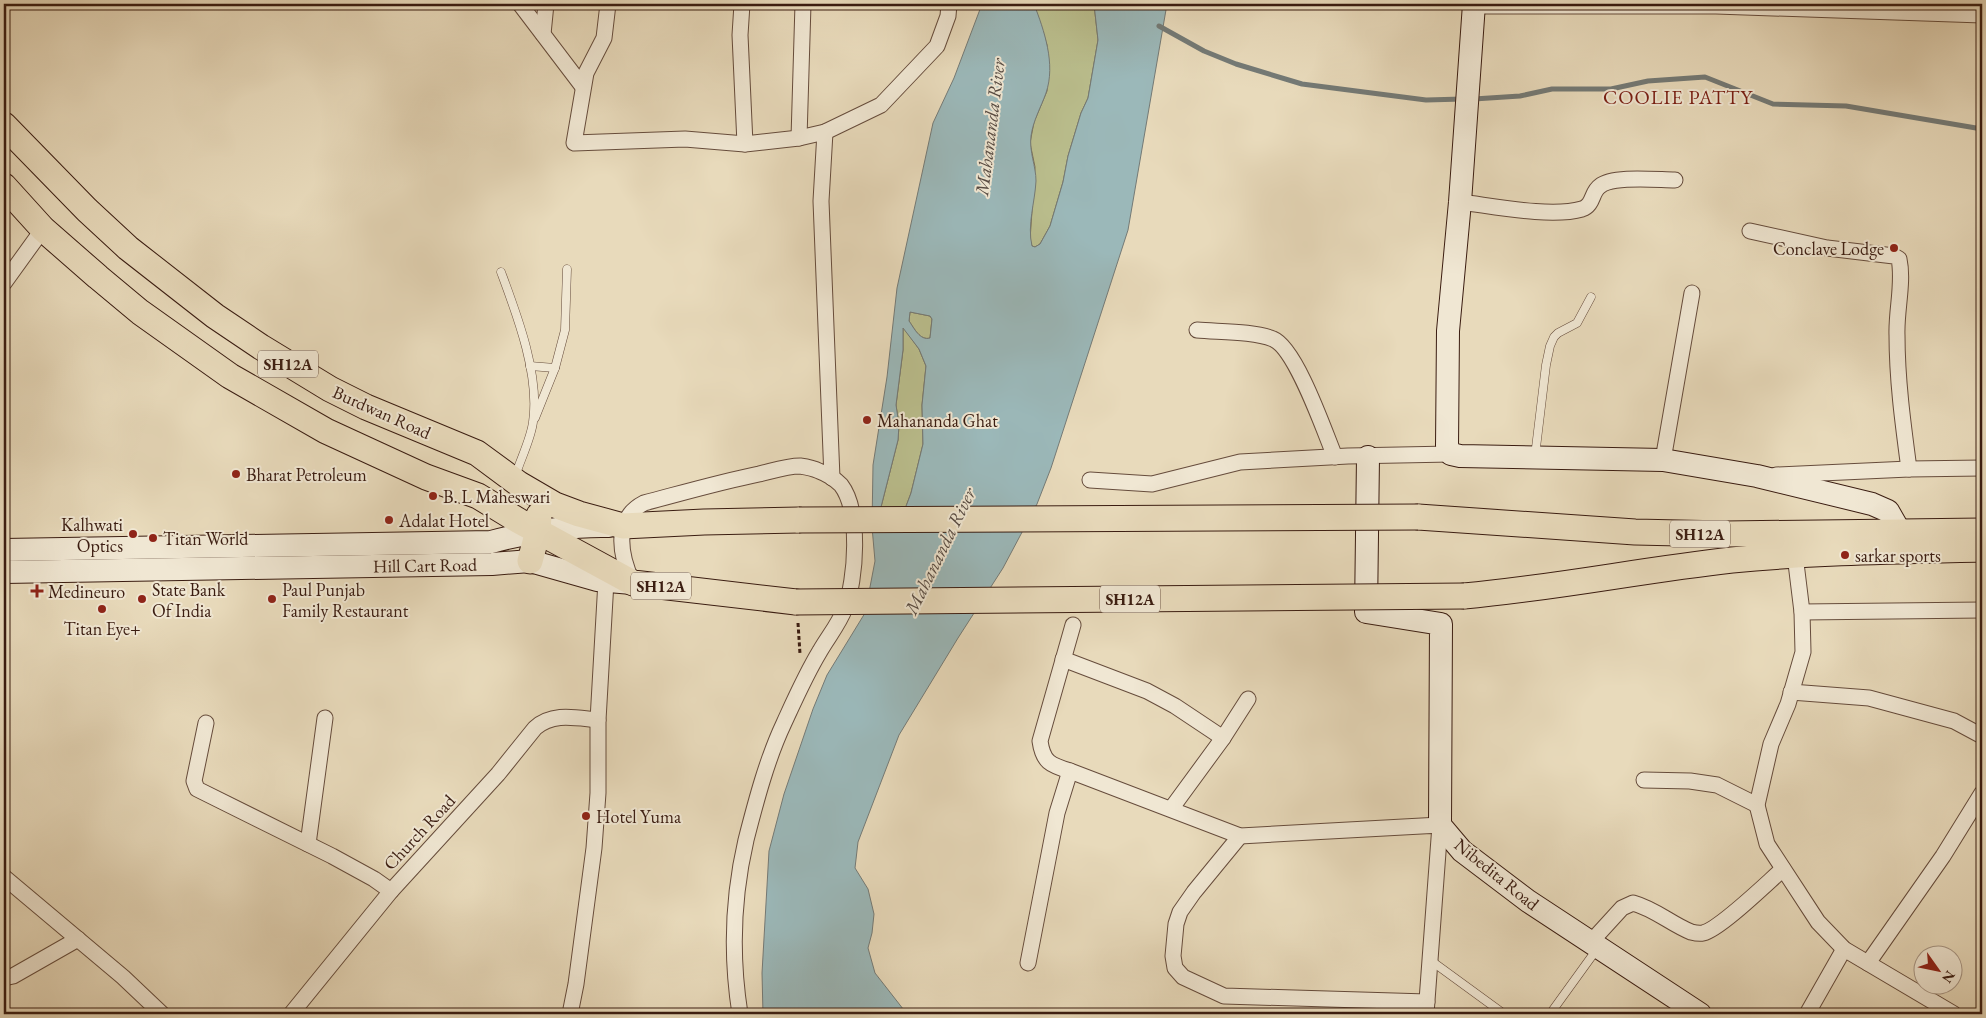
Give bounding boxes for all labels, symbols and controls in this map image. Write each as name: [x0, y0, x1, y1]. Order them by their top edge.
water label: Mahananda River: [969, 56, 1011, 198]
district label: COOLIE PATTY: [1603, 84, 1753, 110]
place label: Conclave Lodge: [1773, 237, 1884, 260]
marker: Conclave Lodge: [1888, 242, 1900, 254]
road number: SH12A: [258, 350, 318, 378]
street label: Burdwan Road: [329, 380, 436, 444]
place label: Mahananda Ghat: [877, 409, 998, 432]
marker: Mahananda Ghat: [861, 414, 873, 426]
place label: Bharat Petroleum: [246, 463, 367, 486]
marker: Bharat Petroleum: [230, 468, 242, 480]
water label: Mahananda River: [898, 483, 982, 619]
place label: B. L Maheswari: [443, 485, 551, 508]
marker: B. L Maheswari: [427, 490, 439, 502]
place label: Adalat Hotel: [398, 509, 489, 532]
place label: Kalhwati Optics: [61, 513, 124, 557]
marker: Adalat Hotel: [383, 514, 395, 526]
road number: SH12A: [1670, 520, 1730, 548]
place label: Titan World: [163, 527, 249, 550]
marker: Kalhwati Optics: [127, 528, 139, 540]
marker: Titan World: [147, 532, 159, 544]
place label: sarkar sports: [1855, 544, 1941, 567]
marker: sarkar sports: [1839, 549, 1851, 561]
street label: Hill Cart Road: [373, 553, 478, 577]
road number: SH12A: [631, 572, 691, 600]
place label: State Bank Of India: [152, 578, 226, 622]
place label: Paul Punjab Family Restaurant: [282, 578, 409, 622]
place label: Medineuro: [48, 580, 125, 603]
marker: Medineuro: [30, 584, 44, 598]
road number: SH12A: [1100, 586, 1160, 612]
marker: State Bank Of India: [136, 593, 148, 605]
marker: Paul Punjab Family Restaurant: [266, 593, 278, 605]
marker: Titan Eye+: [96, 603, 108, 615]
place label: Titan Eye+: [63, 617, 141, 640]
street label: Church Road: [378, 789, 461, 875]
place label: Hotel Yuma: [596, 805, 682, 828]
marker: Hotel Yuma: [580, 810, 592, 822]
street label: Nibedita Road: [1450, 833, 1545, 916]
north arrow: [1914, 946, 1964, 996]
text: N: [1938, 967, 1960, 987]

